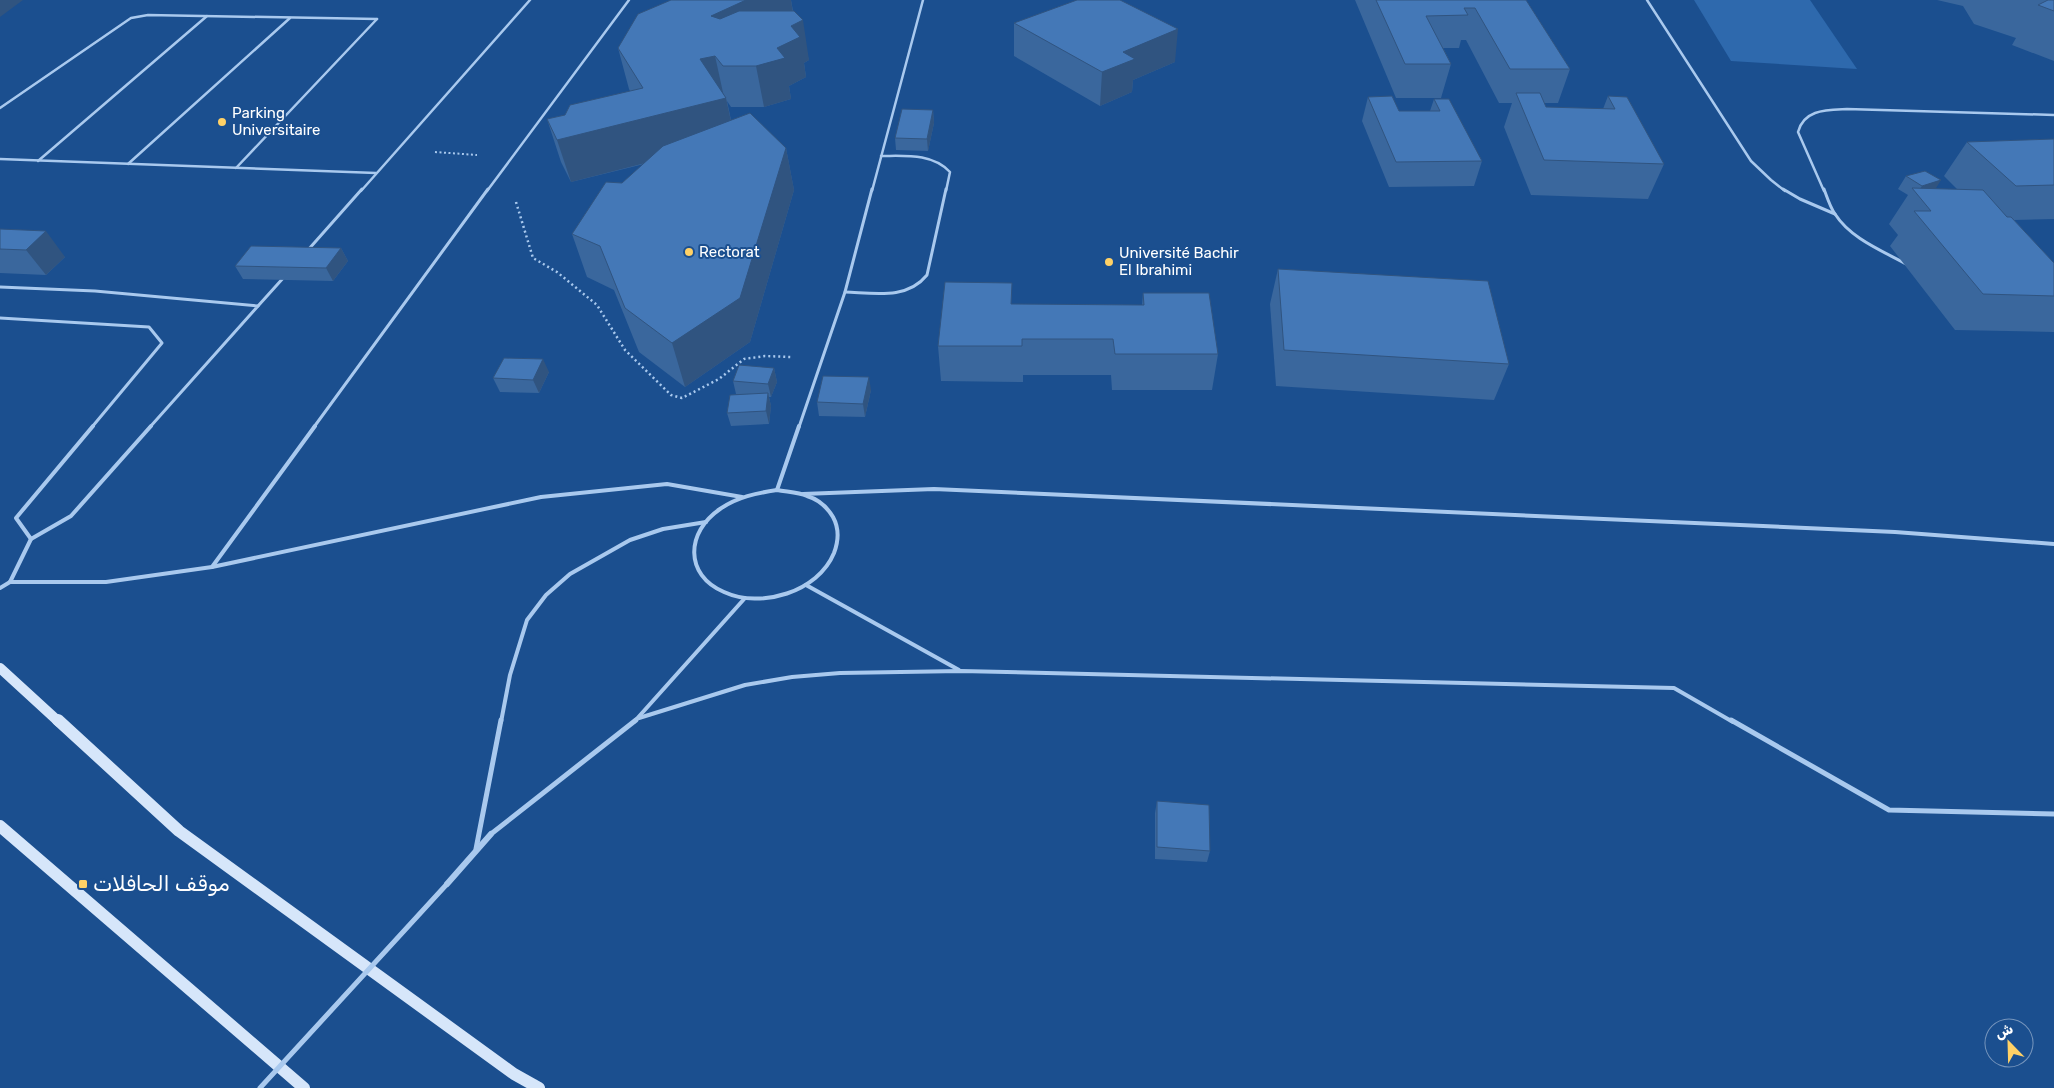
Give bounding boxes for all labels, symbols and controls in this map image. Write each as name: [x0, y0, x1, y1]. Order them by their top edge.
place label: Parking Universitaire: [232, 104, 320, 139]
marker: Parking Universitaire: [216, 116, 228, 128]
place label: Rectorat: [699, 243, 760, 261]
place label: Université Bachir El Ibrahimi: [1119, 244, 1239, 279]
marker: Rectorat: [683, 246, 695, 258]
marker: Université Bachir El Ibrahimi: [1103, 256, 1115, 268]
place label: موقف الحافلات: [93, 871, 230, 896]
marker: موقف الحافلات: [77, 878, 89, 890]
north arrow: [1984, 1018, 2034, 1068]
text: ش: [1993, 1020, 2016, 1043]

